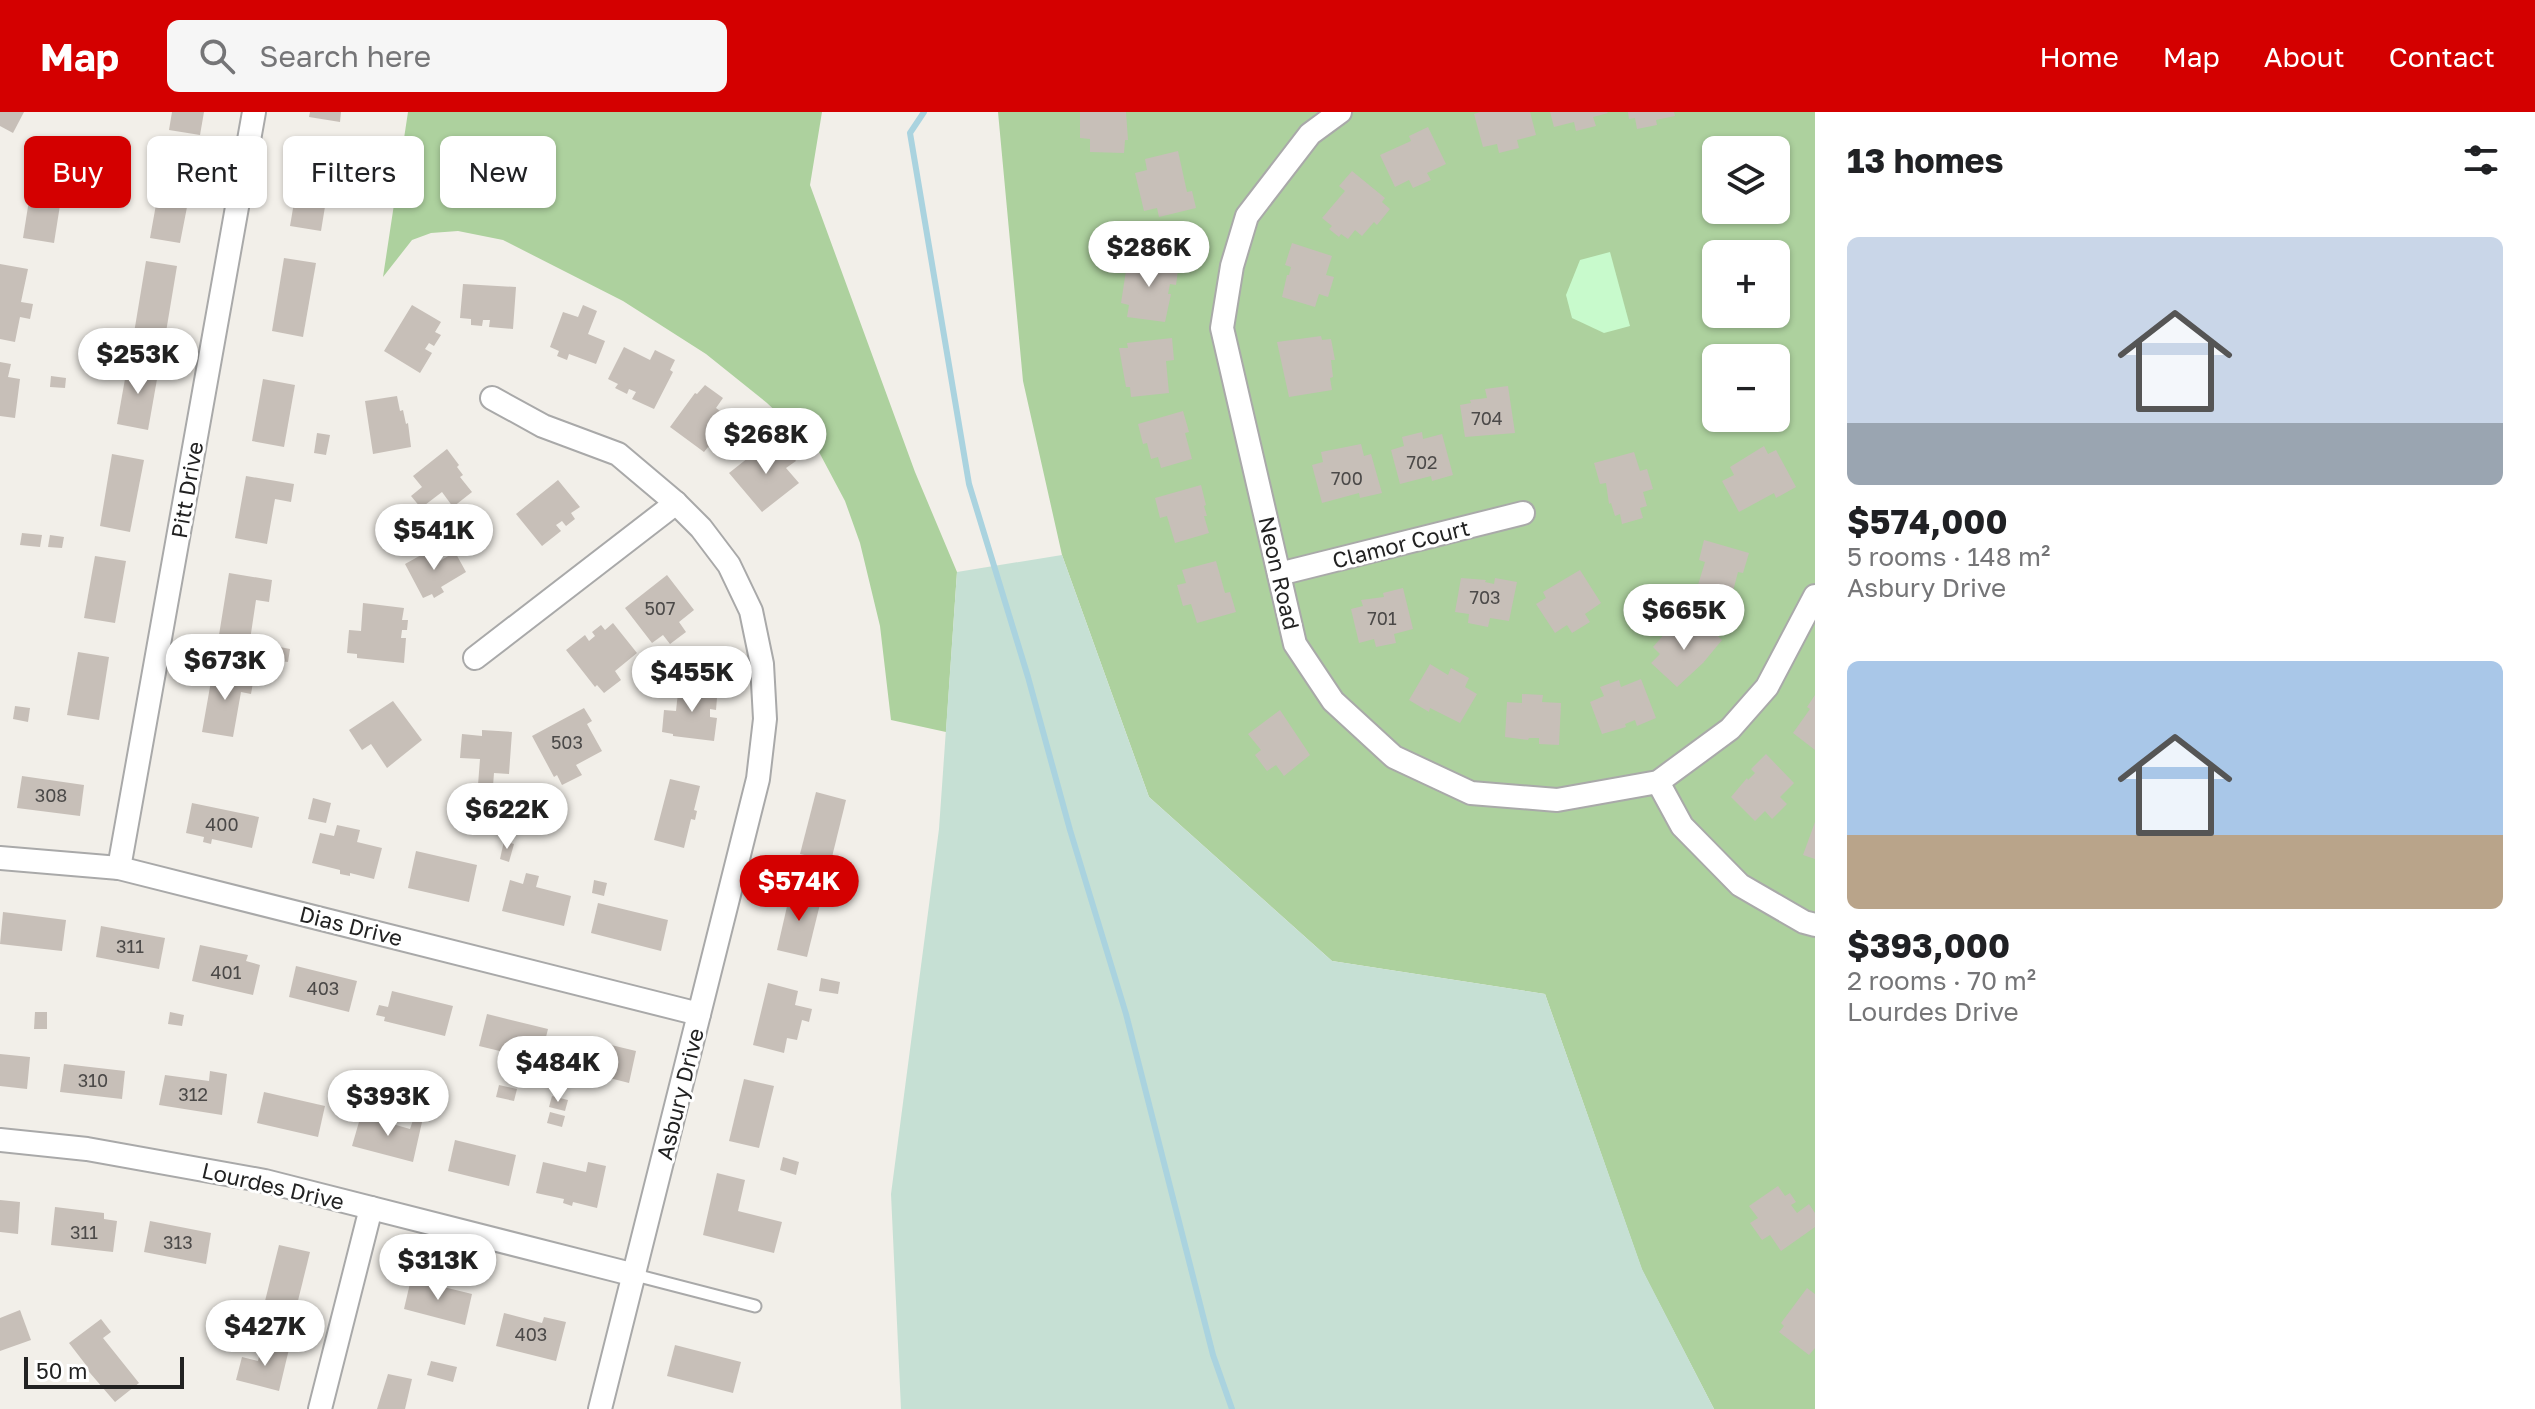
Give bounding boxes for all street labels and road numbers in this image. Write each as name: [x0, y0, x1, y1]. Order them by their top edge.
street label: Pitt Drive: [165, 439, 208, 540]
street label: Clamor Court: [1329, 513, 1472, 574]
street label: Neon Road: [1253, 514, 1306, 632]
street label: Dias Drive: [297, 900, 406, 951]
street label: Asbury Drive: [650, 1025, 709, 1163]
street label: Lourdes Drive: [199, 1156, 347, 1215]

